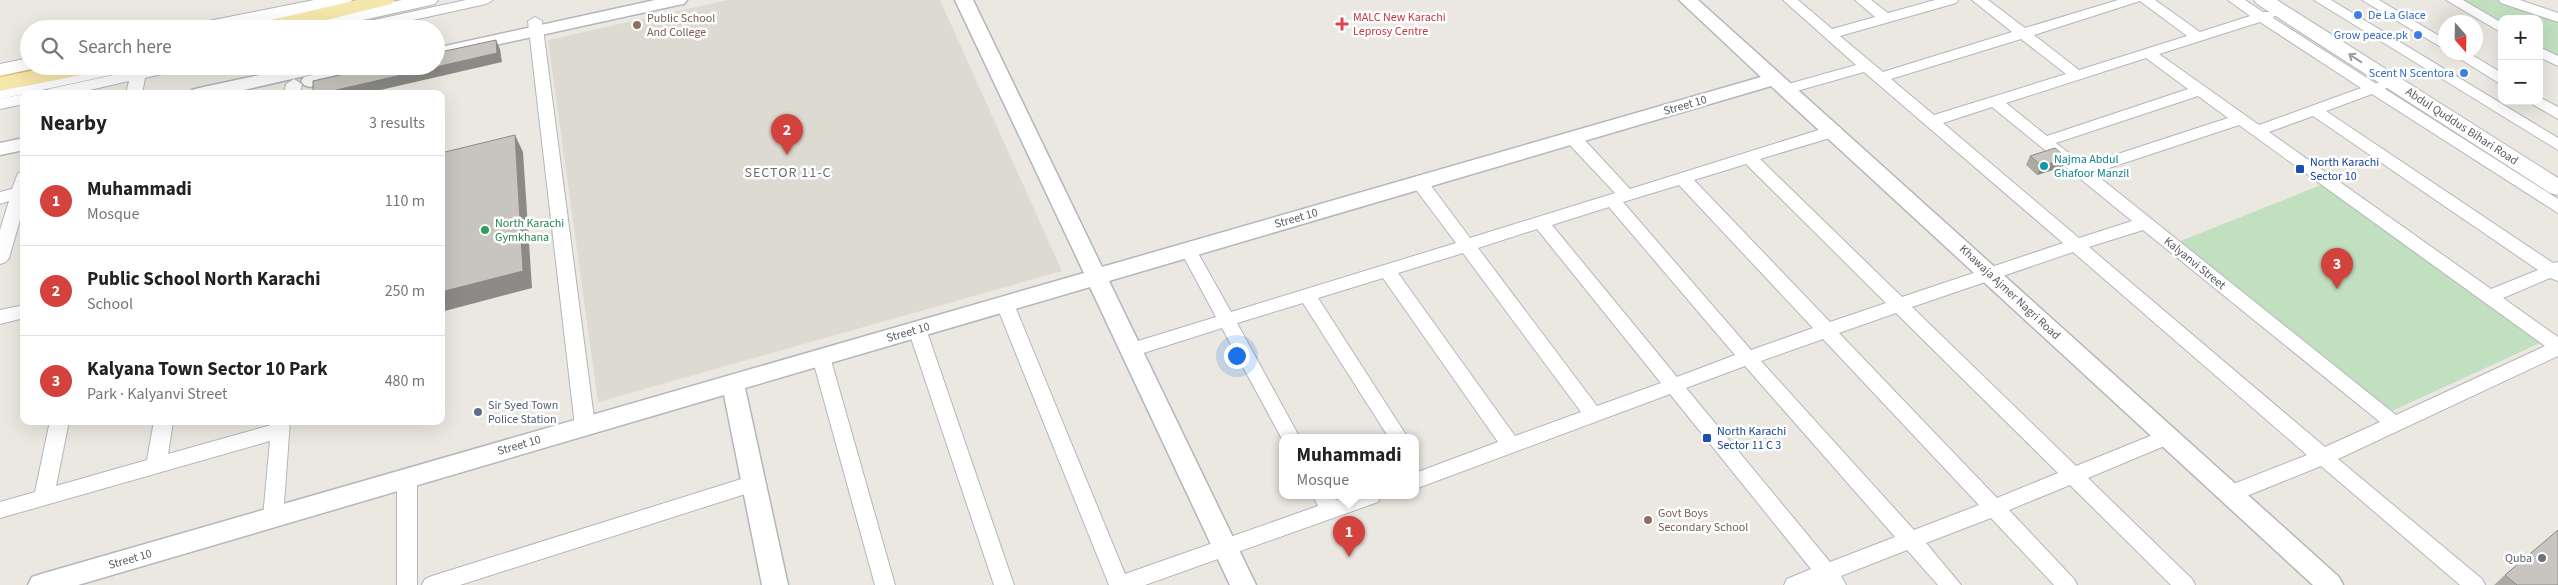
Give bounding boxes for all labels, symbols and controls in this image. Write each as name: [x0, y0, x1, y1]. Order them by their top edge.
place label: De La Glace: [2368, 7, 2426, 24]
place label: MALC New Karachi Leprosy Centre: [1353, 9, 1446, 40]
marker: De La Glace: [2352, 9, 2364, 21]
place label: Public School And College: [647, 10, 715, 41]
north arrow: [2438, 15, 2483, 60]
map controls: [2498, 15, 2543, 105]
button: +: [2498, 15, 2543, 60]
marker: MALC New Karachi Leprosy Centre: [1335, 17, 1349, 31]
marker: Public School And College: [631, 19, 643, 31]
search box: [20, 20, 445, 75]
place label: Grow peace.pk: [2334, 27, 2408, 44]
marker: Grow peace.pk: [2412, 29, 2424, 41]
icon: search: [38, 34, 66, 62]
text: Search here: [78, 34, 172, 61]
one-way arrow: [2348, 52, 2362, 62]
button: −: [2498, 60, 2543, 105]
place label: Scent N Scentora: [2369, 65, 2454, 82]
marker: Scent N Scentora: [2458, 67, 2470, 79]
street label: Abdul Quddus Bihari Road: [2402, 83, 2521, 169]
street label: Street 10: [1661, 91, 1709, 120]
text: Nearby: [40, 108, 107, 138]
text: 3 results: [369, 112, 425, 134]
pin: 2: [771, 114, 803, 155]
place label: Najma Abdul Ghafoor Manzil: [2054, 151, 2129, 182]
place label: North Karachi Sector 10: [2310, 154, 2379, 185]
marker: Najma Abdul Ghafoor Manzil: [2038, 160, 2050, 172]
district label: SECTOR 11-C: [744, 163, 832, 183]
marker: North Karachi Sector 10: [2294, 163, 2306, 175]
text: Muhammadi: [87, 176, 192, 203]
text: 1: [52, 190, 60, 212]
text: 110 m: [385, 190, 425, 212]
text: Mosque: [87, 203, 140, 225]
street label: Street 10: [1272, 204, 1320, 233]
place label: North Karachi Gymkhana: [495, 215, 564, 246]
marker: North Karachi Gymkhana: [479, 224, 491, 236]
street label: Kalyanvi Street: [2160, 233, 2229, 294]
street label: Khawaja Ajmer Nagri Road: [1955, 241, 2064, 344]
pin: 3: [2321, 248, 2353, 289]
text: Public School North Karachi: [87, 266, 320, 293]
text: 2: [52, 280, 60, 302]
text: 250 m: [385, 280, 425, 302]
text: School: [87, 293, 133, 315]
street label: Street 10: [884, 318, 932, 347]
your location: [1224, 343, 1250, 369]
text: Kalyana Town Sector 10 Park: [87, 356, 328, 383]
text: 3: [52, 370, 60, 392]
text: 480 m: [385, 370, 425, 392]
text: Park · Kalyanvi Street: [87, 383, 227, 405]
place label: Sir Syed Town Police Station: [488, 397, 558, 428]
marker: Sir Syed Town Police Station: [472, 406, 484, 418]
place label: North Karachi Sector 11 C 3: [1717, 423, 1786, 454]
street label: Street 10: [495, 431, 543, 460]
marker: North Karachi Sector 11 C 3: [1701, 432, 1713, 444]
popup: [1279, 434, 1419, 499]
text: Muhammadi: [1297, 442, 1401, 469]
text: Mosque: [1297, 469, 1349, 491]
place label: Govt Boys Secondary School: [1658, 505, 1748, 536]
marker: Govt Boys Secondary School: [1642, 514, 1654, 526]
pin: 1: [1333, 516, 1365, 557]
street label: Street 10: [106, 545, 154, 574]
place label: Quba: [2505, 550, 2532, 567]
marker: Quba: [2536, 552, 2548, 564]

